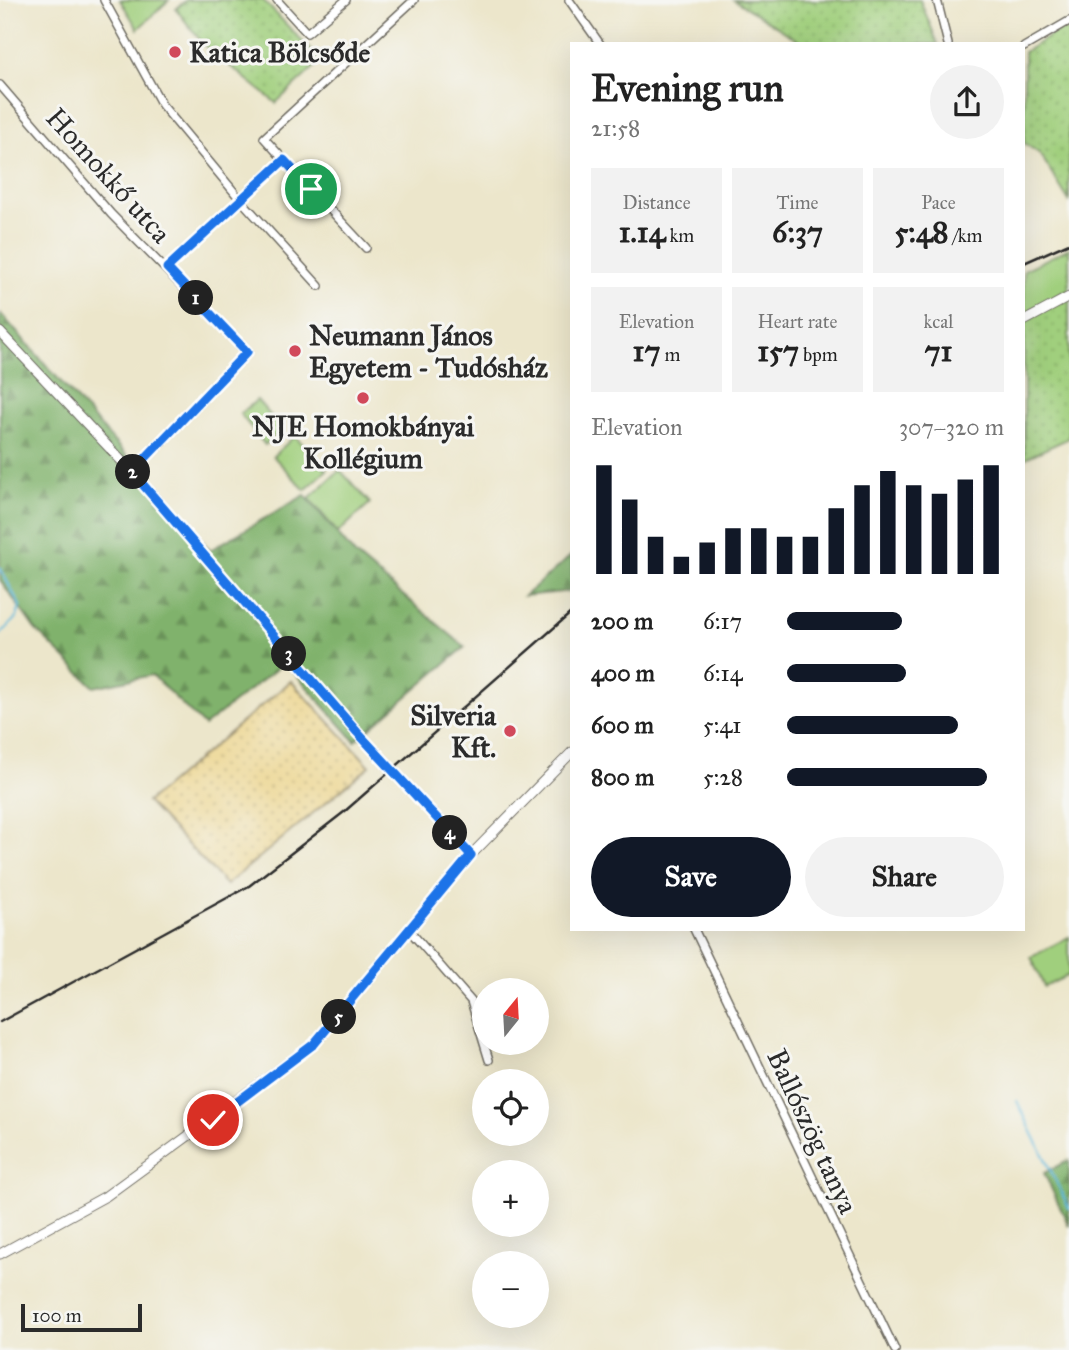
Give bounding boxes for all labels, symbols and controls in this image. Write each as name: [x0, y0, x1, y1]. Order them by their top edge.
place label: Katica Bölcsőde: [189, 35, 370, 70]
marker: Katica Bölcsőde: [167, 44, 183, 60]
text: Evening run: [591, 65, 784, 111]
button: share: [930, 65, 1004, 139]
street label: Homokkő utca: [39, 100, 179, 250]
text: 21:58: [591, 114, 640, 142]
pin: [281, 159, 341, 219]
icon: arrive: [292, 170, 330, 208]
text: Distance: [622, 191, 691, 214]
text: Time: [776, 191, 819, 214]
text: Pace: [921, 191, 956, 214]
text: 1.14: [619, 214, 665, 250]
text: 6:37: [772, 214, 823, 250]
text: 5:48: [894, 214, 949, 250]
text: km: [665, 224, 694, 247]
text: /km: [949, 224, 983, 247]
pin: 1: [178, 280, 214, 316]
text: 1: [192, 286, 199, 309]
text: Elevation: [619, 310, 694, 333]
text: Heart rate: [758, 310, 837, 333]
text: kcal: [924, 310, 953, 333]
place label: Neumann János Egyetem - Tudósház: [309, 318, 548, 385]
text: 17: [633, 333, 660, 369]
text: 157: [757, 333, 799, 369]
text: 71: [925, 333, 952, 369]
marker: Neumann János Egyetem - Tudósház: [287, 343, 303, 359]
text: m: [660, 343, 680, 366]
text: bpm: [799, 343, 838, 366]
marker: NJE Homokbányai Kollégium: [355, 390, 371, 406]
place label: NJE Homokbányai Kollégium: [252, 409, 475, 476]
text: Elevation: [591, 413, 682, 441]
text: 307–320 m: [899, 413, 1004, 441]
pin: 2: [116, 454, 150, 490]
text: 2: [128, 460, 137, 483]
text: 200 m: [591, 607, 653, 635]
text: 6:17: [703, 607, 742, 635]
pin: 3: [272, 636, 306, 672]
text: 3: [285, 642, 292, 665]
text: 400 m: [591, 659, 655, 687]
text: 6:14: [703, 659, 743, 687]
place label: Silveria Kft.: [410, 698, 497, 765]
text: 600 m: [591, 711, 654, 739]
text: 5:41: [703, 711, 741, 739]
marker: Silveria Kft.: [502, 723, 518, 739]
text: 800 m: [591, 763, 654, 791]
text: 5:28: [703, 763, 743, 791]
pin: 4: [433, 816, 468, 850]
text: 4: [444, 821, 455, 844]
button: Save: [591, 837, 791, 917]
button: Share: [805, 837, 1004, 917]
north arrow: [472, 978, 550, 1055]
map controls: [472, 978, 549, 1328]
pin: 5: [322, 1000, 356, 1034]
text: 5: [334, 1005, 343, 1028]
street label: Ballószög tanya: [759, 1043, 866, 1219]
button: locate: [472, 1069, 549, 1146]
pin: [183, 1090, 243, 1150]
icon: check: [194, 1101, 232, 1139]
button: +: [472, 1160, 549, 1237]
button: −: [472, 1251, 549, 1328]
scale bar: [21, 1301, 142, 1333]
text: 100 m: [32, 1304, 82, 1327]

